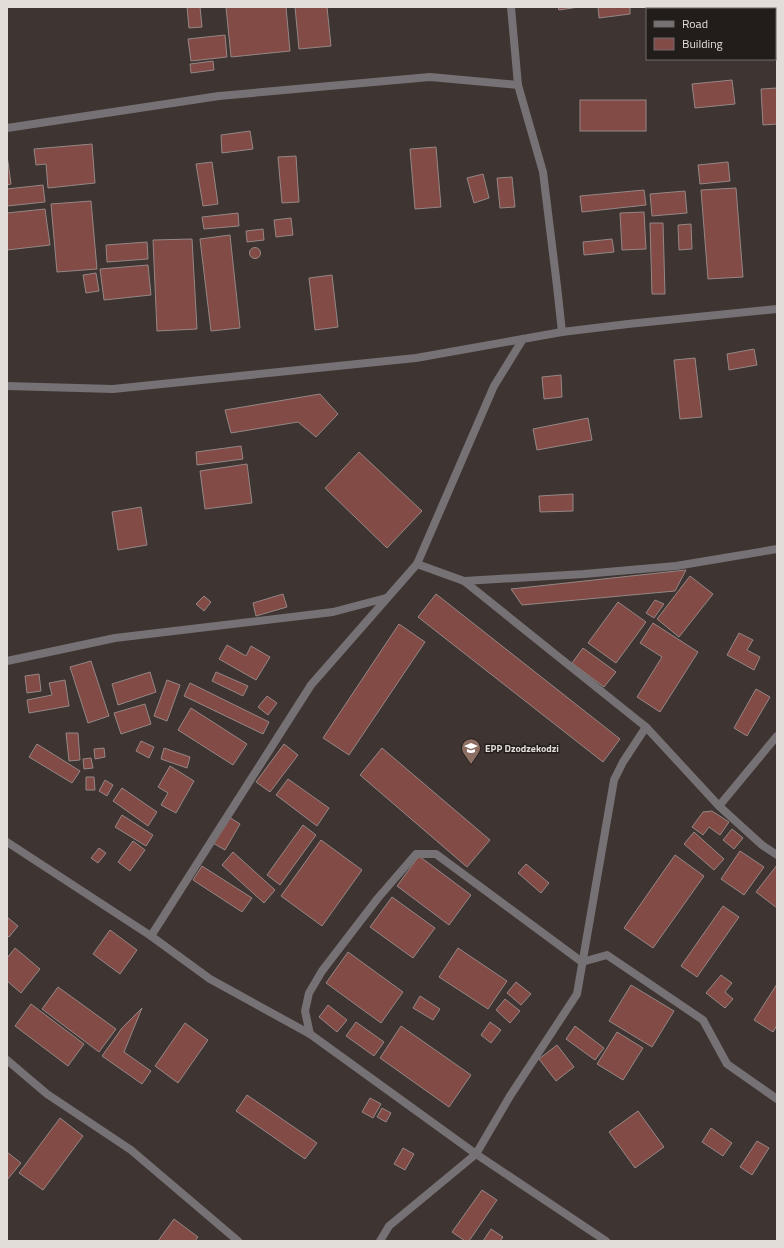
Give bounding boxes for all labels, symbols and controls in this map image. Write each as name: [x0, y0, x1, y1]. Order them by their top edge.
legend: [646, 8, 776, 60]
text: Road: [682, 14, 708, 33]
text: Building: [682, 34, 723, 53]
school or university icon: EPP Dzodzekodzi: [460, 737, 482, 765]
place label: EPP Dzodzekodzi: [485, 741, 559, 756]

